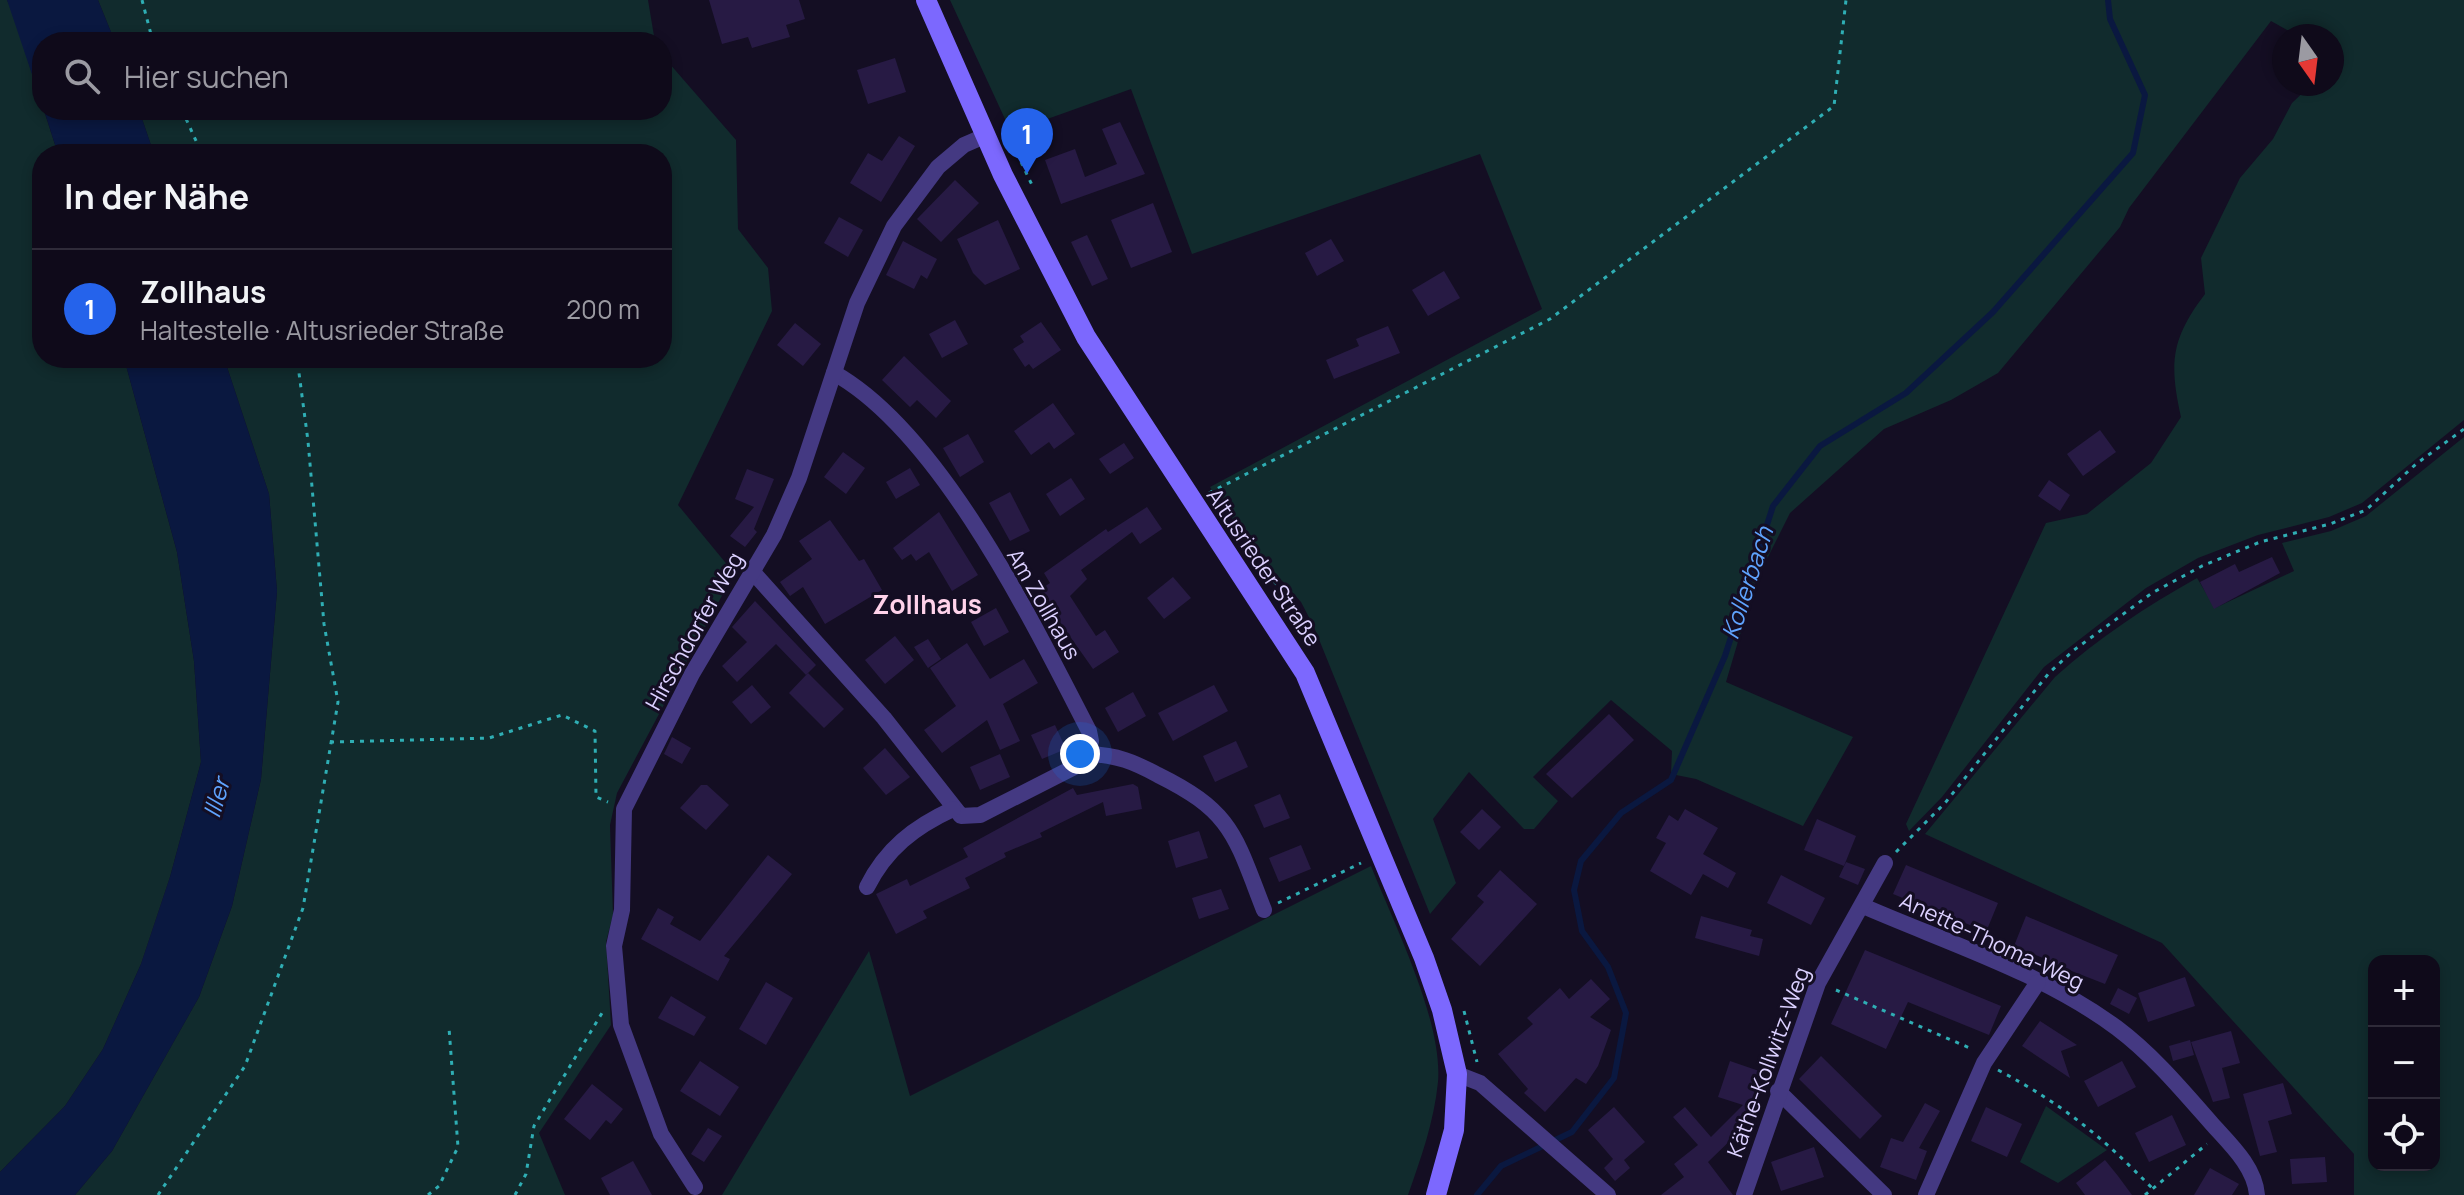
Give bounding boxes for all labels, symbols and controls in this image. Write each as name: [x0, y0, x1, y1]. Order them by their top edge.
north arrow: [2272, 24, 2344, 96]
search box: [32, 32, 672, 120]
icon: search: [60, 54, 104, 98]
text: Hier suchen: [124, 56, 289, 97]
pin: 1: [1001, 108, 1053, 174]
text: In der Nähe: [64, 173, 249, 219]
text: Zollhaus: [140, 271, 266, 312]
text: 1: [84, 291, 96, 327]
text: 200 m: [566, 291, 640, 327]
text: Haltestelle · Altusrieder Straße: [140, 312, 504, 348]
street label: Altusrieder Straße: [1200, 482, 1328, 652]
water label: Kollerbach: [1713, 521, 1780, 643]
street label: Am Zollhaus: [1000, 543, 1088, 665]
street label: Hirschdorfer Weg: [638, 547, 750, 715]
district label: Zollhaus: [872, 586, 982, 622]
your location: [1060, 734, 1100, 774]
water label: Iller: [194, 771, 238, 821]
street label: Anette-Thoma-Weg: [1895, 885, 2089, 997]
map controls: [2368, 955, 2440, 1171]
button: +: [2368, 955, 2440, 1027]
street label: Käthe-Kollwitz-Weg: [1720, 963, 1816, 1161]
button: −: [2368, 1027, 2440, 1099]
button: locate: [2368, 1099, 2440, 1171]

